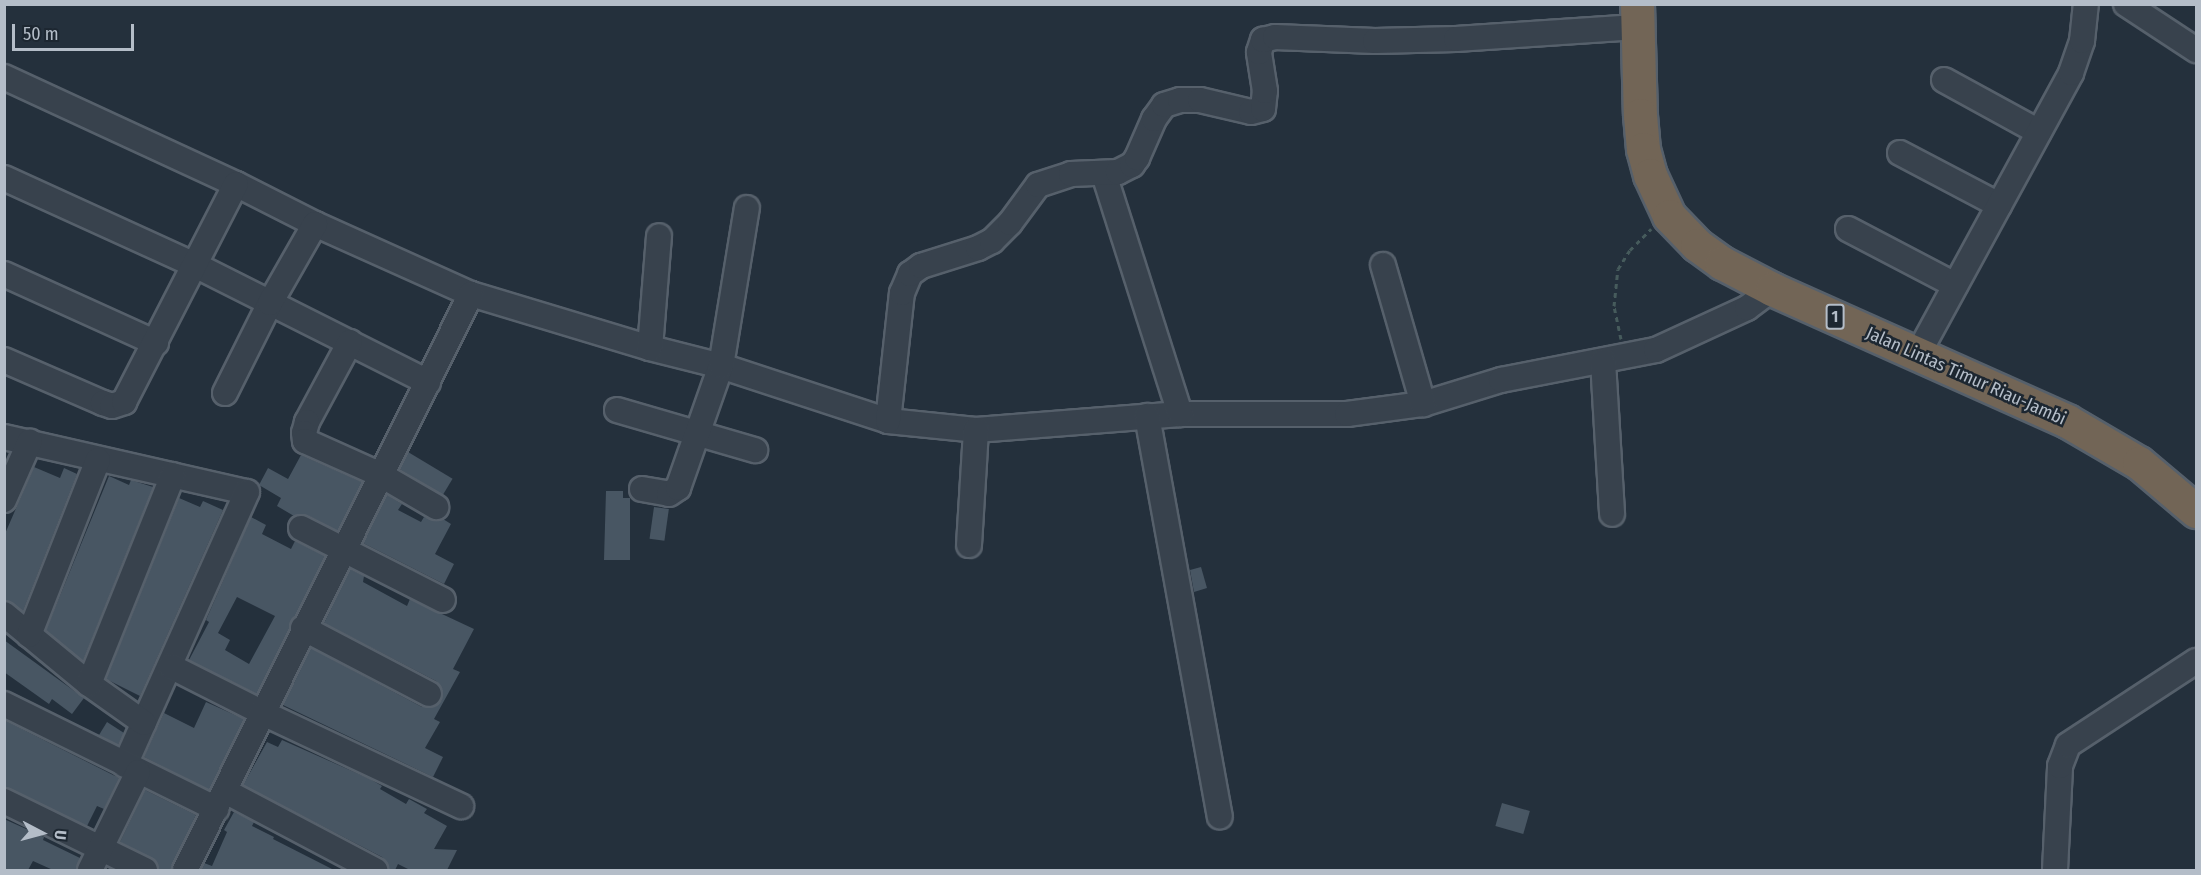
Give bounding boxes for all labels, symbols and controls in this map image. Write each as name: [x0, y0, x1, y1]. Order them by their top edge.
scale bar: [15, 12, 136, 50]
text: 50 m: [23, 23, 59, 45]
road number: 1: [1824, 304, 1846, 330]
street label: Jalan Lintas Timur Riau-Jambi: [1863, 322, 2069, 430]
north arrow: [12, 803, 72, 863]
text: U: [50, 829, 70, 841]

